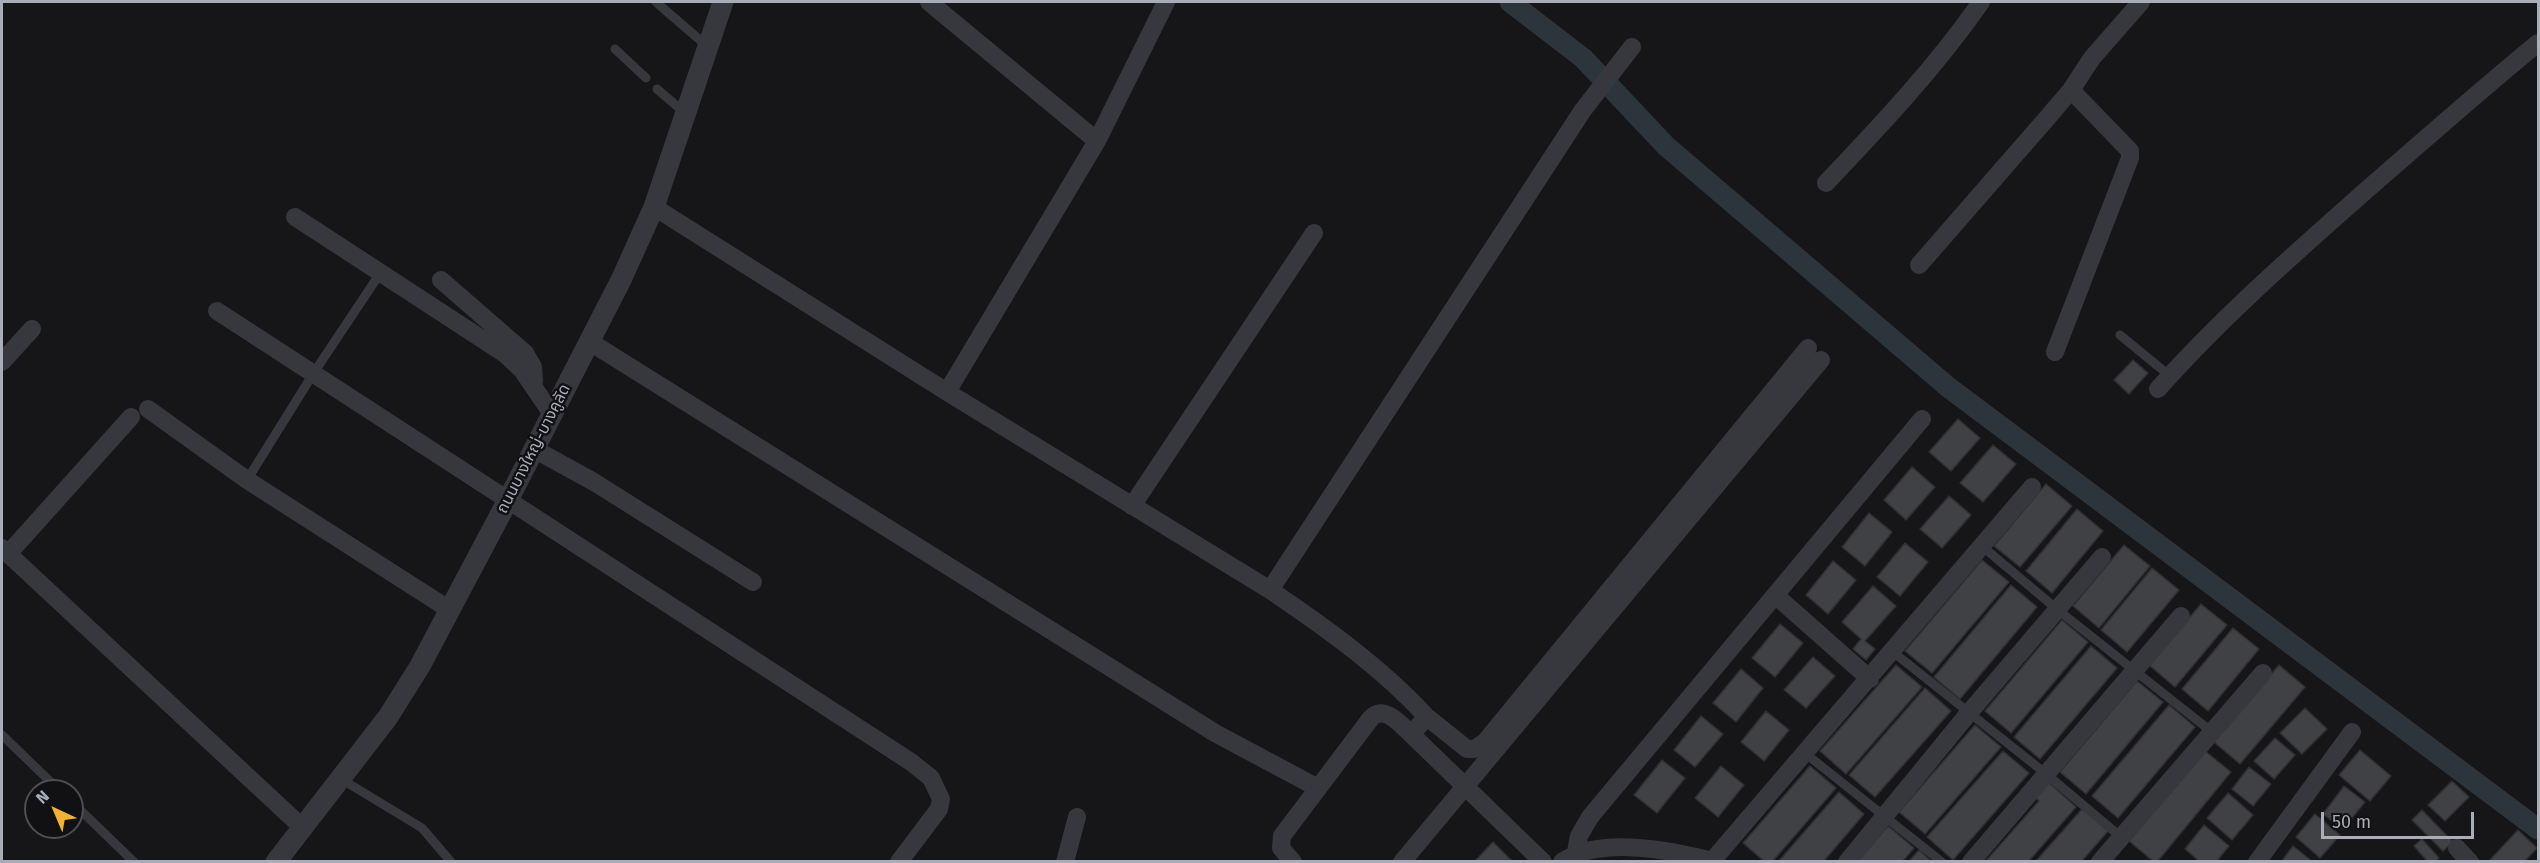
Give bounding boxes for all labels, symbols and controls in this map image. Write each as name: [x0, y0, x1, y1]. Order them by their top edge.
street label: ถนนบางใหญ่-บางคูลัด: [493, 381, 575, 517]
north arrow: [24, 779, 84, 839]
text: N: [32, 787, 53, 808]
scale bar: [2324, 800, 2477, 838]
text: 50 m: [2332, 811, 2371, 833]

